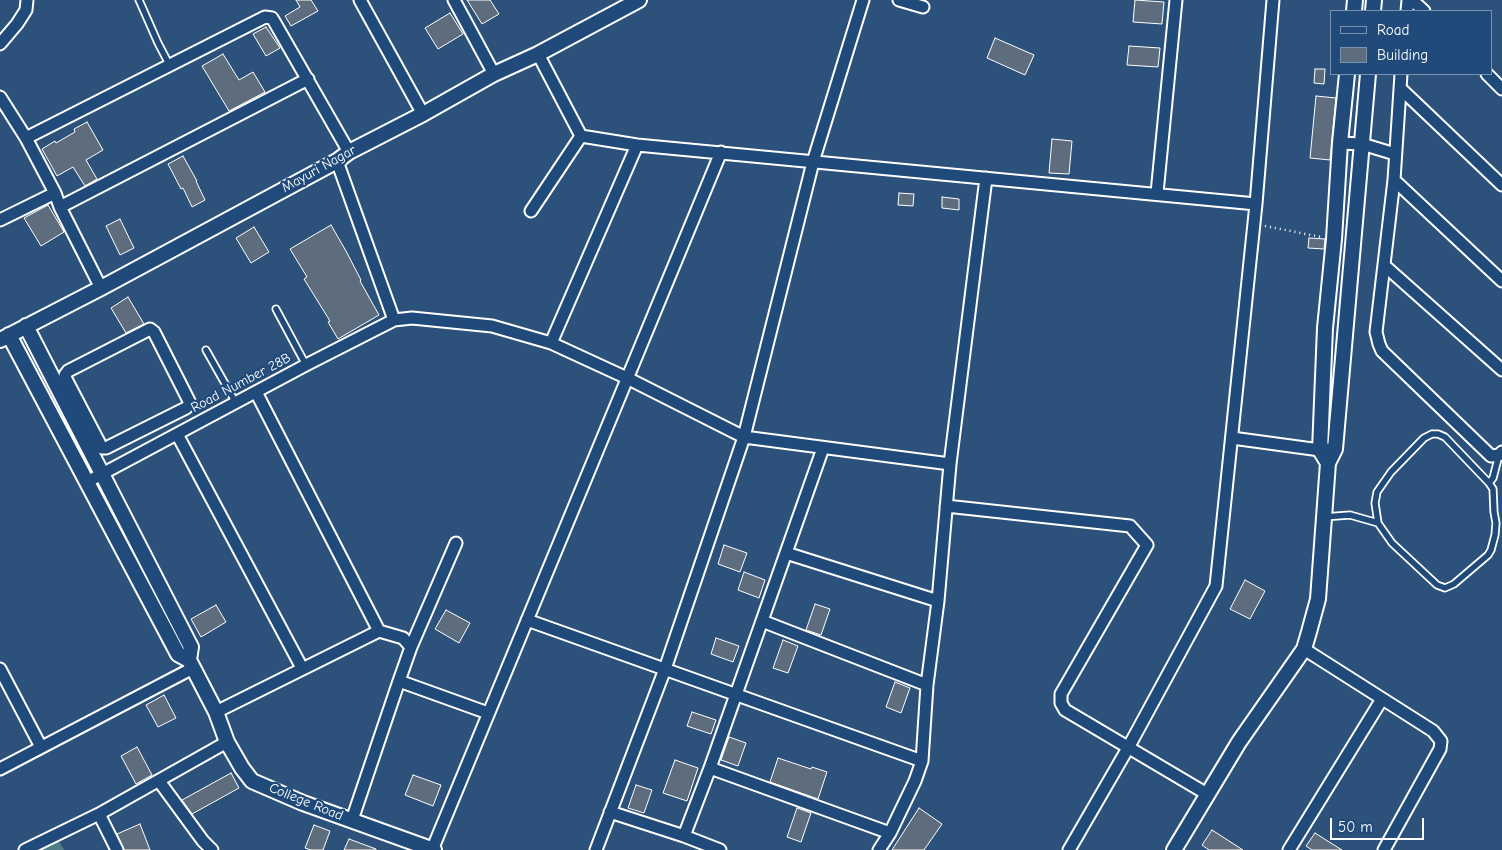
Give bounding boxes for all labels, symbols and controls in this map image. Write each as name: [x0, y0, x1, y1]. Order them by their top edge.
legend: [1330, 10, 1492, 75]
text: Road: [1377, 21, 1409, 39]
text: Building: [1377, 46, 1428, 64]
street label: Mayuri Nagar: [279, 142, 359, 196]
street label: Road Number 28B: [188, 350, 294, 416]
street label: College Road: [266, 780, 346, 824]
scale bar: [1332, 808, 1426, 840]
text: 50 m: [1338, 818, 1373, 836]

